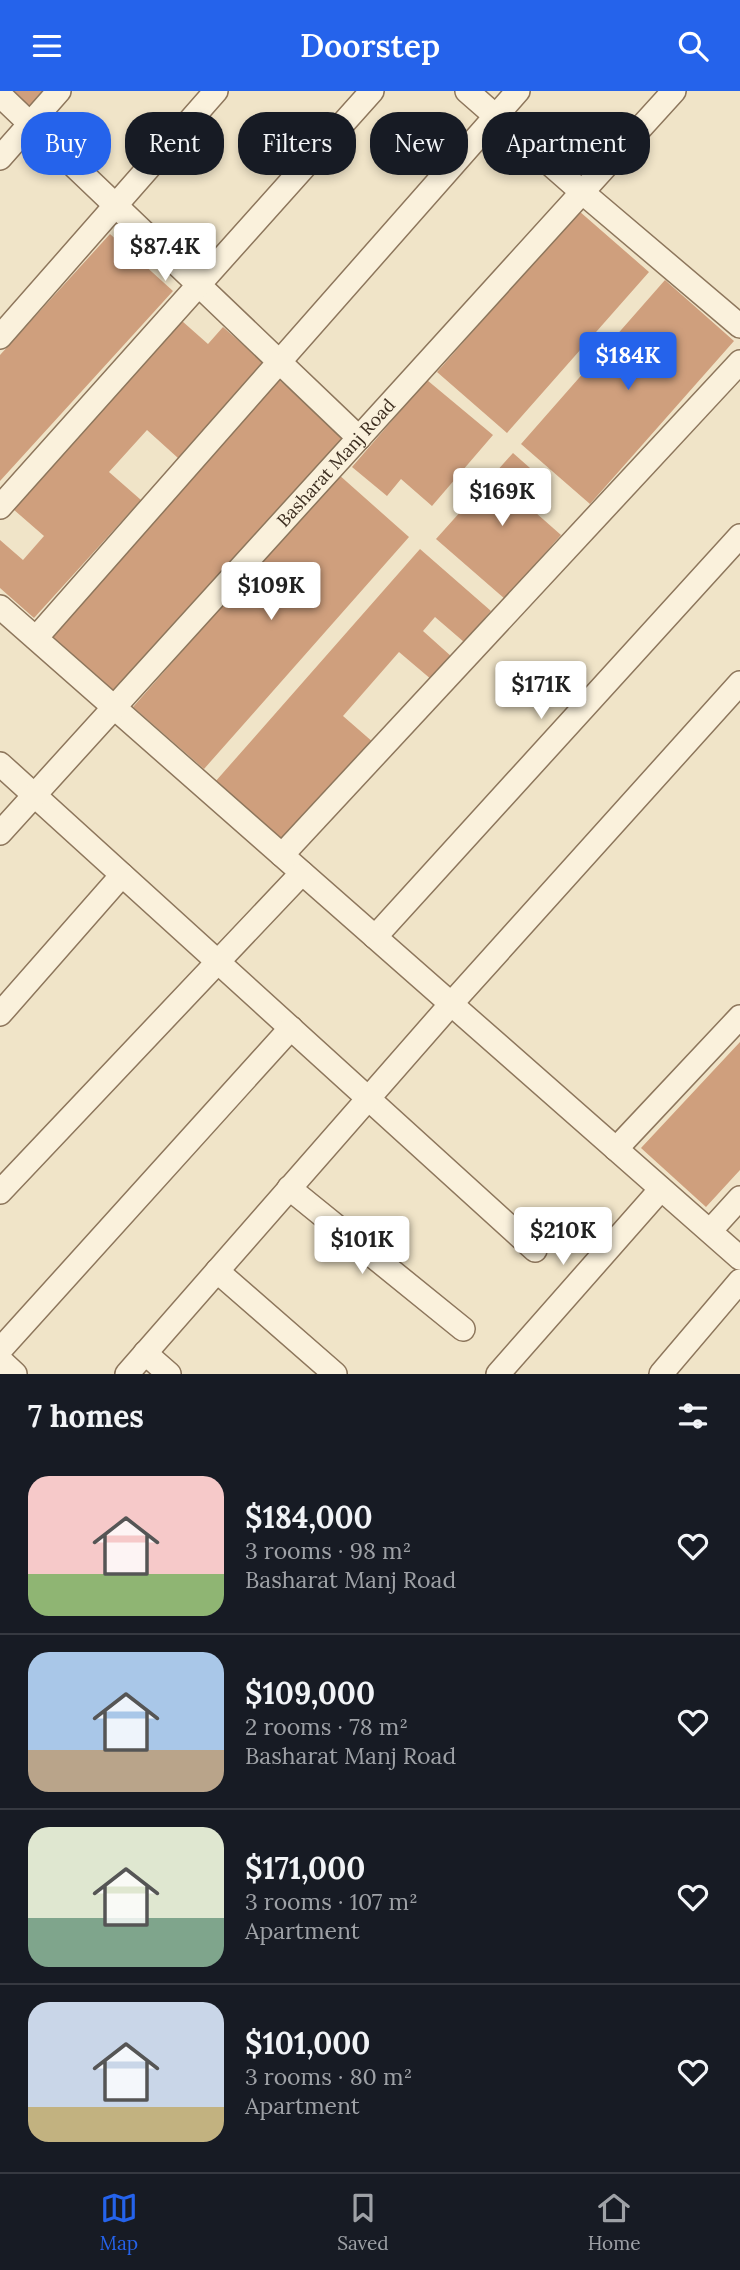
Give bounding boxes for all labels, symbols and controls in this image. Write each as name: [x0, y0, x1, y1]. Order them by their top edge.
text: Doorstep: [300, 25, 440, 66]
icon: menu: [28, 27, 66, 65]
icon: search: [674, 27, 712, 65]
chip: Buy: [21, 112, 111, 175]
chip: Rent: [125, 112, 224, 175]
chip: Filters: [238, 112, 356, 175]
chip: New: [370, 112, 468, 175]
chip: Apartment: [482, 112, 650, 175]
pin: $87.4K: [108, 223, 222, 283]
text: $87.4K: [130, 231, 200, 260]
pin: $184K: [579, 333, 677, 392]
text: $184K: [596, 340, 660, 369]
street label: Basharat Manj Road: [272, 393, 400, 531]
pin: $169K: [453, 469, 551, 528]
text: $169K: [469, 476, 535, 505]
pin: $109K: [222, 563, 320, 622]
text: $109K: [237, 570, 305, 599]
pin: $171K: [492, 661, 590, 721]
text: $171K: [511, 669, 571, 698]
pin: $210K: [514, 1207, 612, 1267]
text: $210K: [530, 1215, 596, 1244]
pin: $101K: [313, 1217, 411, 1276]
text: $101K: [330, 1224, 394, 1253]
text: 7 homes: [28, 1397, 144, 1435]
icon: filters: [674, 1397, 712, 1435]
text: $184,000: [245, 1498, 373, 1536]
icon: home: [84, 1504, 168, 1588]
icon: heart: [674, 1527, 712, 1565]
text: 3 rooms · 98 m²: [245, 1536, 411, 1565]
text: Basharat Manj Road: [245, 1565, 456, 1594]
text: $109,000: [245, 1674, 375, 1712]
icon: home: [84, 1680, 168, 1764]
icon: heart: [674, 1703, 712, 1741]
text: 2 rooms · 78 m²: [245, 1712, 408, 1741]
text: Basharat Manj Road: [245, 1741, 456, 1770]
text: $171,000: [245, 1849, 365, 1887]
icon: home: [84, 1855, 168, 1939]
icon: heart: [674, 1878, 712, 1916]
text: 3 rooms · 107 m²: [245, 1887, 418, 1916]
text: Apartment: [245, 1916, 360, 1945]
text: $101,000: [245, 2024, 370, 2062]
icon: home: [84, 2030, 168, 2114]
icon: heart: [674, 2053, 712, 2091]
text: 3 rooms · 80 m²: [245, 2062, 412, 2091]
text: Apartment: [245, 2091, 360, 2120]
tab: Map: [100, 2189, 138, 2255]
tab: Saved: [337, 2189, 389, 2255]
tab: Home: [588, 2189, 640, 2255]

